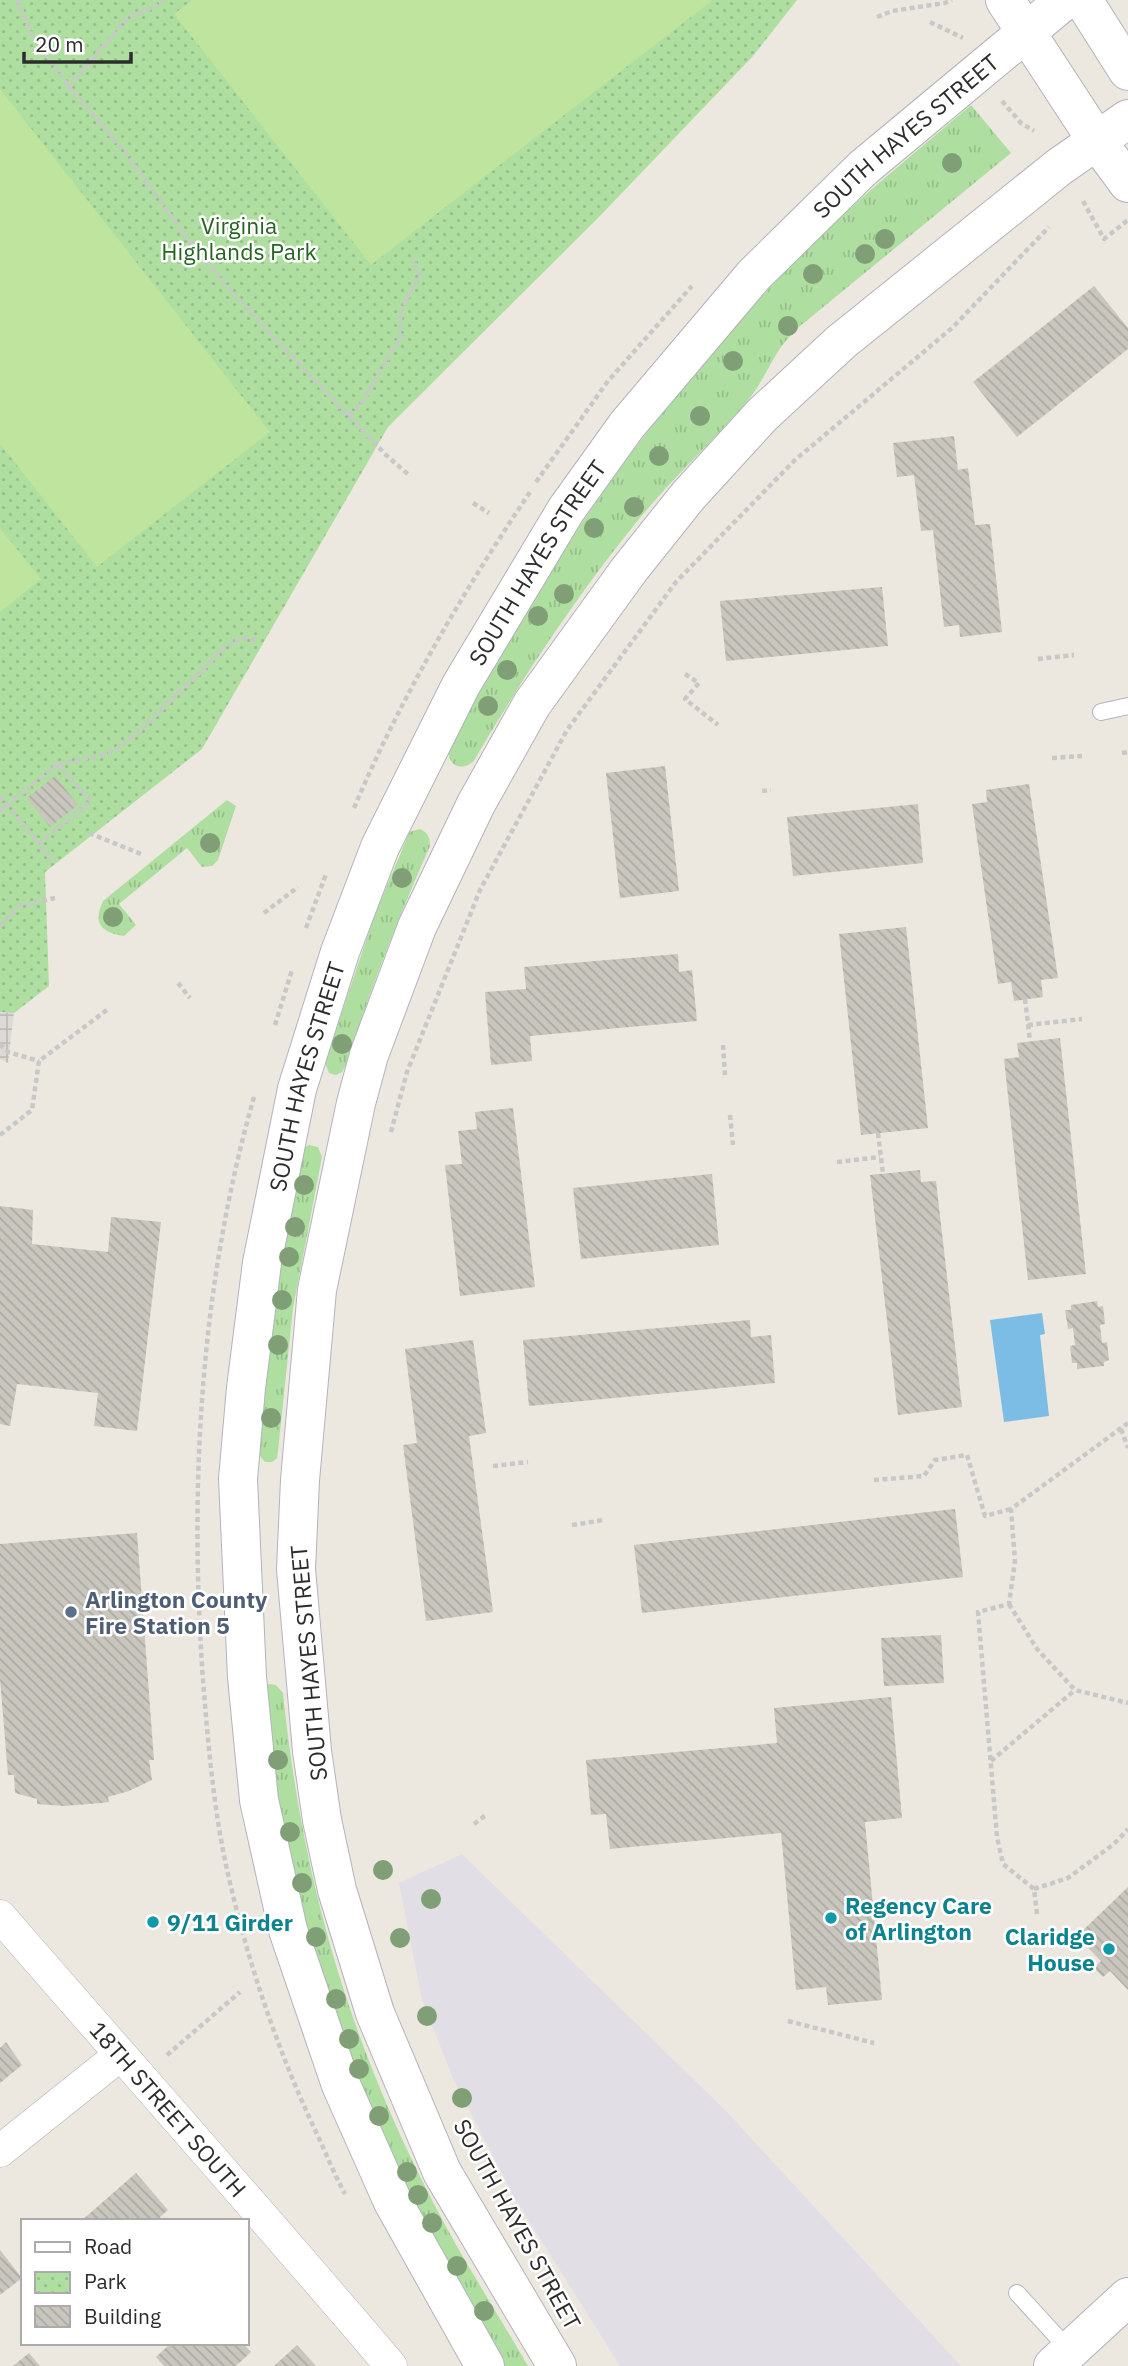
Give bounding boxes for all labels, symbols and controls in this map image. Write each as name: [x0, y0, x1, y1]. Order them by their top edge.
scale bar: [24, 21, 131, 65]
text: 20 m: [35, 30, 84, 58]
street label: SOUTH HAYES STREET: [806, 47, 1005, 224]
park label: Virginia Highlands Park: [161, 210, 317, 266]
street label: SOUTH HAYES STREET: [461, 454, 612, 671]
street label: SOUTH HAYES STREET: [262, 958, 351, 1194]
street label: SOUTH HAYES STREET: [283, 1544, 333, 1782]
place label: Arlington County Fire Station 5: [85, 1584, 268, 1640]
marker: Arlington County Fire Station 5: [63, 1604, 79, 1620]
place label: Regency Care of Arlington: [845, 1890, 992, 1946]
place label: 9/11 Girder: [167, 1907, 293, 1937]
marker: Regency Care of Arlington: [823, 1910, 839, 1926]
marker: 9/11 Girder: [145, 1914, 161, 1930]
place label: Claridge House: [1005, 1921, 1095, 1977]
marker: Claridge House: [1101, 1941, 1117, 1957]
street label: 18TH STREET SOUTH: [83, 2015, 253, 2203]
street label: SOUTH HAYES STREET: [448, 2113, 588, 2335]
legend: [21, 2219, 248, 2345]
text: Road: [84, 2232, 132, 2260]
text: Park: [84, 2267, 127, 2295]
text: Building: [84, 2302, 161, 2330]

